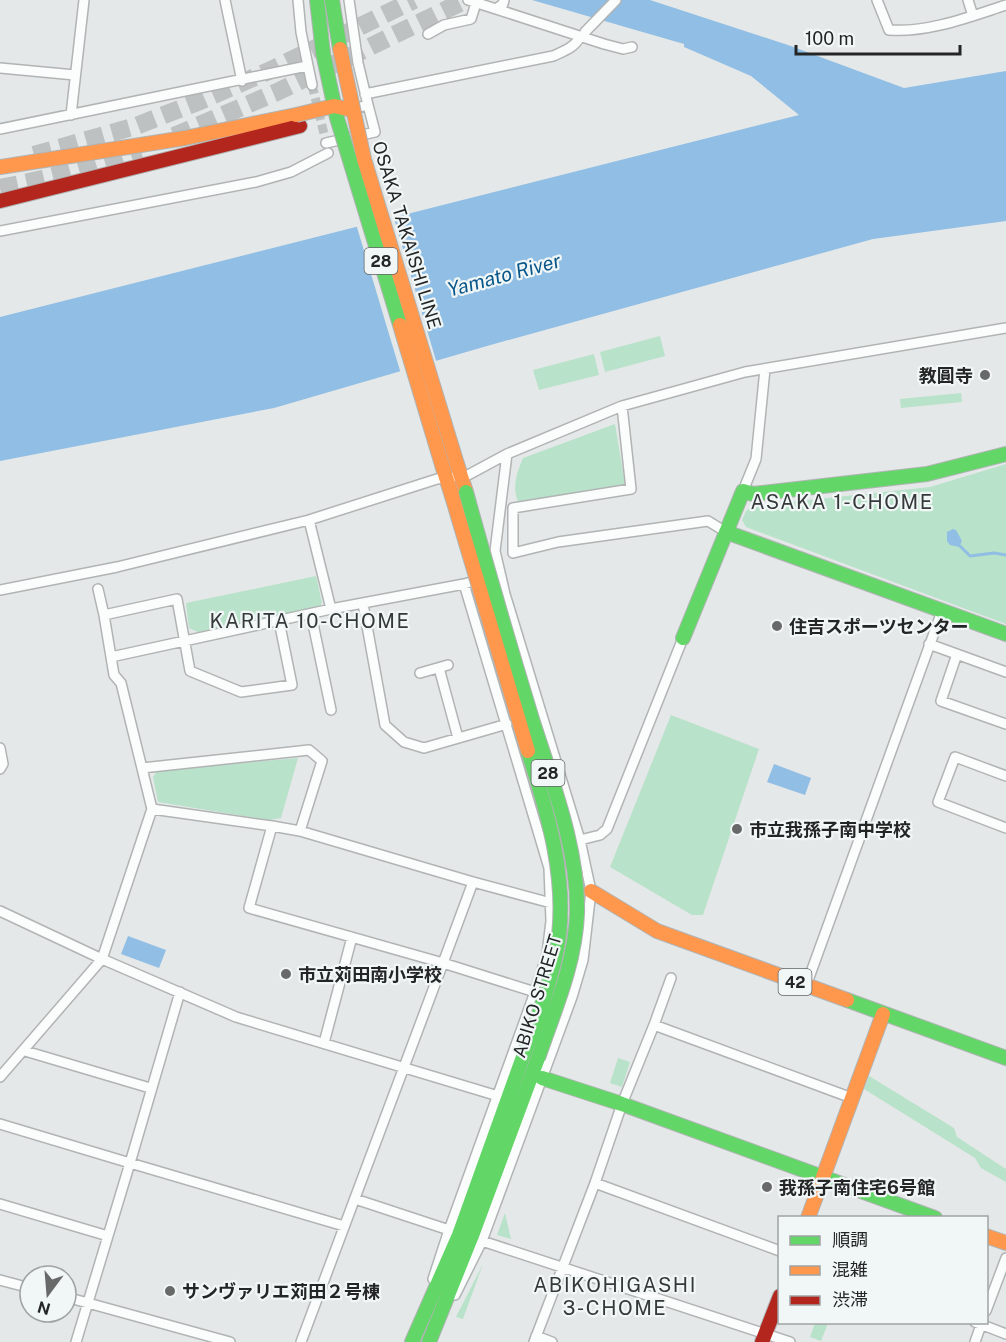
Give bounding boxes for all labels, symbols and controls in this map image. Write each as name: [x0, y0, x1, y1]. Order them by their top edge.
scale bar: [796, 18, 960, 56]
text: 100 m: [805, 28, 854, 49]
street label: OSAKA TAKAISHI LINE: [368, 139, 446, 331]
road number: 28: [364, 248, 398, 274]
water label: Yamato River: [445, 248, 564, 302]
place label: 教圓寺: [919, 365, 973, 386]
marker: 教圓寺: [978, 368, 992, 382]
district label: ASAKA 1-CHOME: [750, 490, 934, 514]
district label: KARITA 10-CHOME: [210, 609, 410, 633]
place label: 住吉スポーツセンター: [789, 616, 969, 637]
marker: 住吉スポーツセンター: [770, 619, 784, 633]
road number: 28: [532, 760, 564, 786]
place label: 市立我孫子南中学校: [749, 819, 911, 840]
marker: 市立我孫子南中学校: [730, 822, 744, 836]
street label: ABIKO STREET: [508, 931, 566, 1060]
place label: 市立苅田南小学校: [298, 964, 442, 985]
marker: 市立苅田南小学校: [279, 967, 293, 981]
road number: 42: [778, 969, 812, 995]
place label: 我孫子南住宅6号館: [779, 1177, 935, 1198]
marker: 我孫子南住宅6号館: [760, 1180, 774, 1194]
legend: [778, 1216, 988, 1324]
text: 順調: [832, 1229, 868, 1250]
text: 混雑: [832, 1259, 868, 1280]
north arrow: [18, 1264, 78, 1324]
district label: ABIKOHIGASHI 3-CHOME: [533, 1273, 697, 1320]
place label: サンヴァリエ苅田２号棟: [182, 1281, 380, 1302]
marker: サンヴァリエ苅田２号棟: [163, 1284, 177, 1298]
text: 渋滞: [832, 1289, 868, 1310]
text: N: [35, 1297, 53, 1319]

